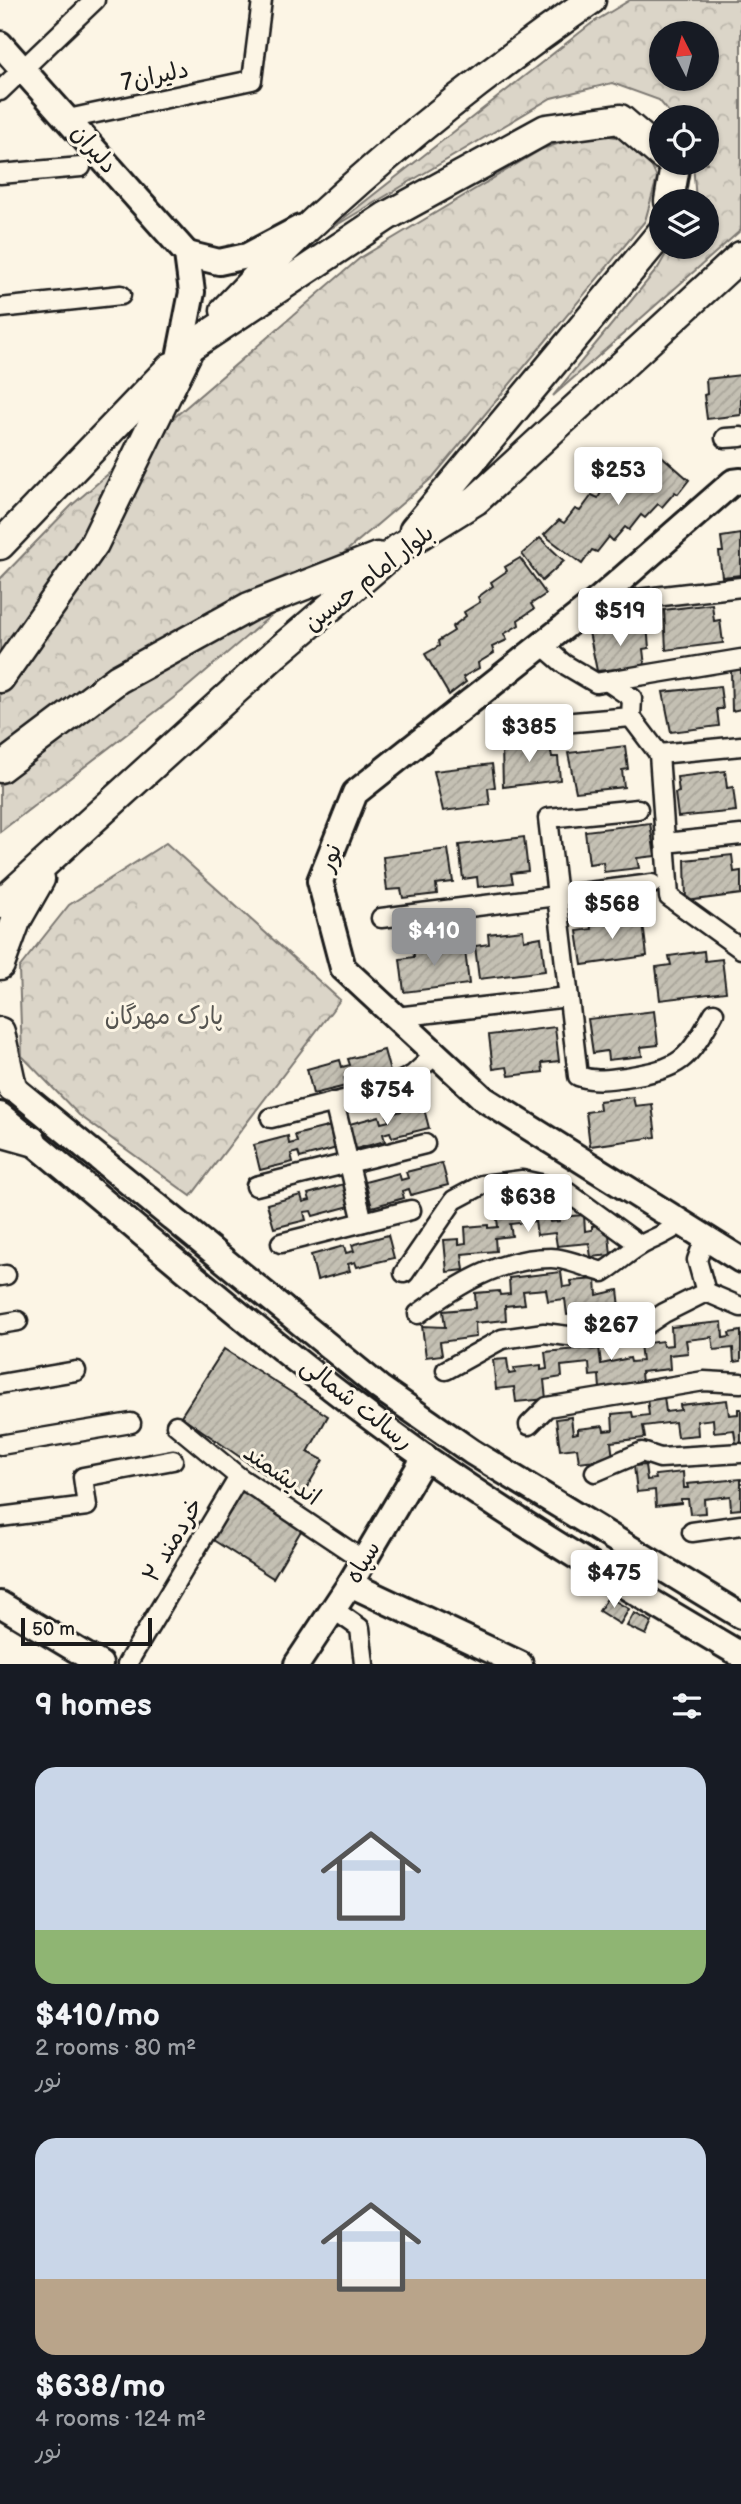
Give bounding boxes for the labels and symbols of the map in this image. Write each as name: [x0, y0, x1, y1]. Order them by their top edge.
north arrow: [649, 21, 719, 91]
street label: دلیران7: [119, 55, 191, 97]
street label: دلیران: [65, 118, 123, 180]
pin: $253: [577, 448, 659, 507]
street label: بلوار امام حسین: [298, 518, 442, 640]
pin: $519: [579, 588, 661, 648]
pin: $385: [488, 704, 570, 764]
street label: نور: [311, 840, 348, 877]
pin: $568: [571, 881, 653, 941]
pin: $410: [393, 908, 475, 968]
park label: پارک مهرگان: [105, 1002, 223, 1031]
pin: $754: [346, 1068, 428, 1127]
pin: $638: [487, 1174, 569, 1234]
pin: $267: [570, 1302, 652, 1362]
street label: رسالت شمالی: [295, 1351, 419, 1457]
street label: اندیشمند: [238, 1438, 326, 1512]
street label: خردمند ۲: [136, 1492, 210, 1588]
street label: سپاه: [339, 1535, 387, 1589]
pin: $475: [573, 1550, 655, 1610]
scale bar: [21, 1615, 152, 1647]

